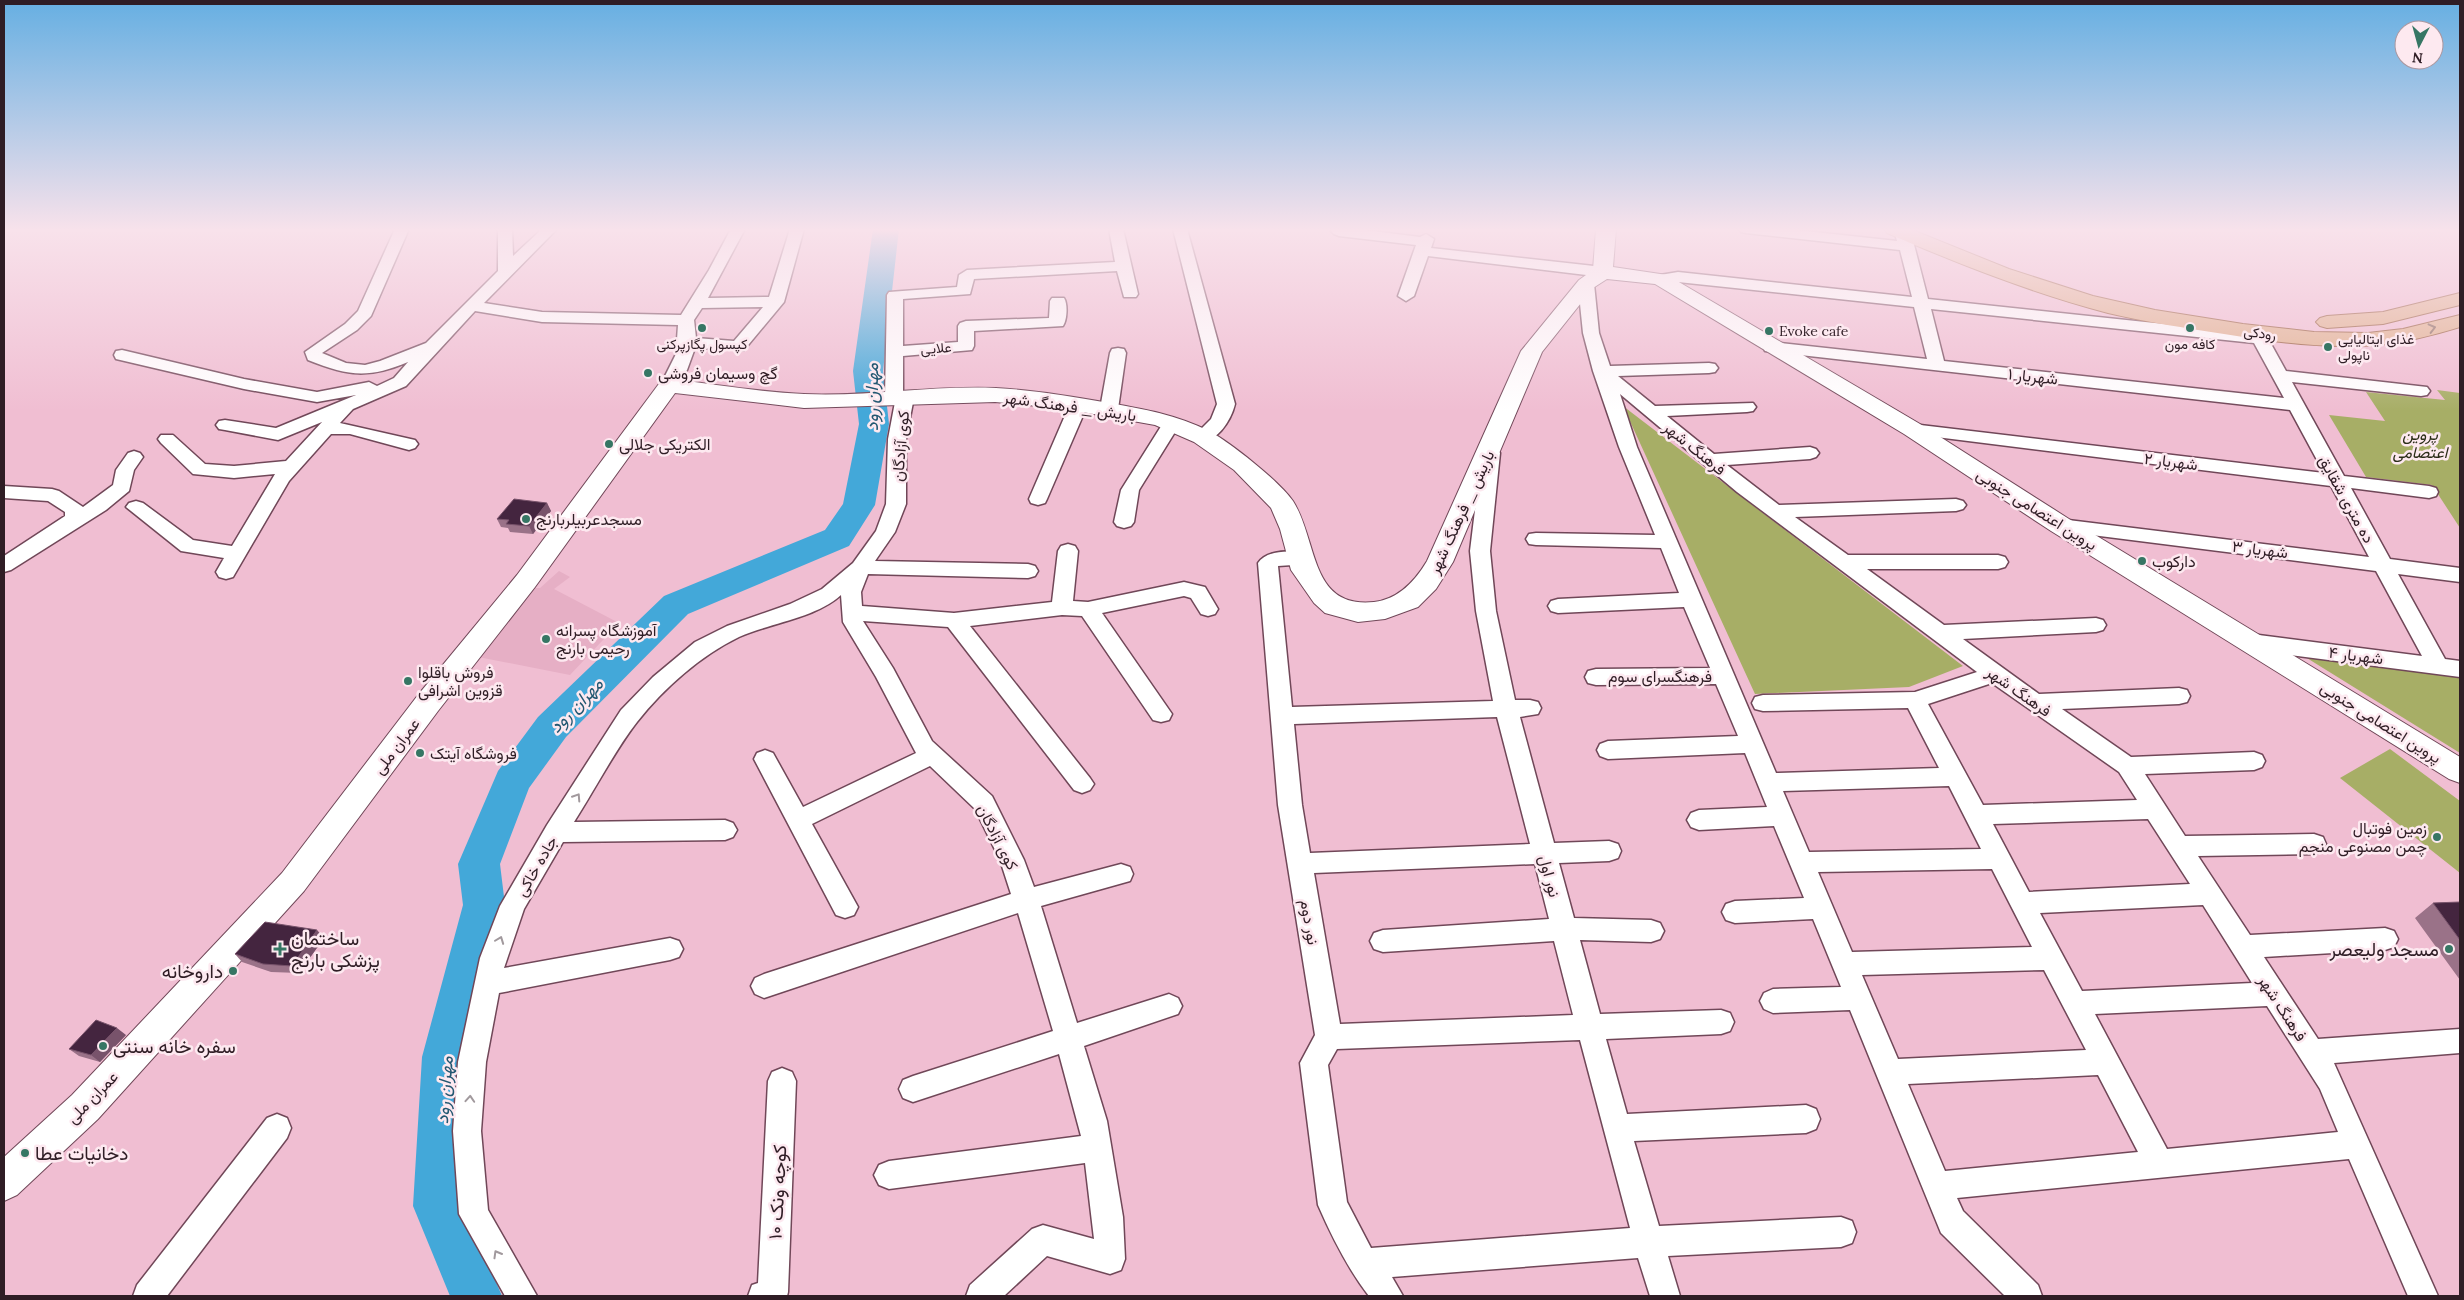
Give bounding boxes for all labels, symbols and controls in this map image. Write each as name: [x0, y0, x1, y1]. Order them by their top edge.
north arrow: [2394, 20, 2444, 70]
text: N: [2411, 48, 2424, 67]
marker: کپسول پگازپرکنی: [696, 322, 708, 334]
place label: Evoke cafe: [1779, 322, 1849, 340]
marker: کافه مون: [2184, 322, 2196, 334]
street label: رودکى: [2243, 322, 2278, 344]
one-way arrow: [2428, 324, 2436, 334]
marker: Evoke cafe: [1763, 325, 1775, 337]
place label: غذای ایتالیایی ناپولی: [2338, 330, 2414, 365]
place label: کپسول پگازپرکنی: [657, 335, 747, 354]
place label: کافه مون: [2165, 335, 2215, 353]
street label: علایی: [920, 338, 952, 358]
marker: غذای ایتالیایی ناپولی: [2322, 341, 2334, 353]
place label: گچ وسیمان فروشی: [658, 363, 778, 385]
water label: مهران رود: [860, 363, 883, 431]
street label: شهریار ۱: [2007, 363, 2059, 390]
marker: گچ وسیمان فروشی: [642, 367, 654, 379]
street label: باریش _ فرهنگ شهر: [1001, 387, 1138, 426]
street label: کوی آزادگان: [887, 410, 914, 482]
street label: فرهنگ شهر: [1658, 416, 1730, 480]
park label: پروین اعتصامى: [2393, 424, 2450, 463]
place label: الکتریکی جلالی: [619, 434, 711, 455]
marker: الکتریکی جلالی: [603, 438, 615, 450]
street label: باریش _ فرهنگ شهر: [1423, 447, 1499, 578]
street label: شهریار ۲: [2143, 448, 2199, 475]
street label: ده متری شقایق: [2314, 452, 2379, 547]
street label: پروین اعتصامی جنوبی: [1972, 464, 2101, 556]
place label: مسجدعربیلربارنج: [536, 509, 642, 531]
marker: مسجدعربیلربارنج: [520, 513, 532, 525]
street label: شهریار ۳: [2231, 536, 2289, 563]
place label: دارکوب: [2152, 551, 2196, 572]
marker: دارکوب: [2136, 555, 2148, 567]
place label: آموزشگاه پسرانه رحیمی بارنج: [556, 620, 658, 660]
marker: آموزشگاه پسرانه رحیمی بارنج: [540, 633, 552, 645]
street label: شهریار ۴: [2327, 642, 2384, 669]
street label: فرهنگ شهر: [1981, 661, 2055, 721]
place label: فروش باقلوا قزوین اشرافی: [418, 662, 502, 701]
street label: فرهنگسرای سوم: [1608, 666, 1712, 687]
water label: مهران رود: [544, 672, 608, 737]
marker: فروش باقلوا قزوین اشرافی: [402, 675, 414, 687]
street label: پروین اعتصامی جنوبی: [2316, 677, 2445, 769]
street label: عمران ملی: [368, 714, 424, 779]
place label: فروشگاه آیتک: [430, 743, 517, 764]
marker: فروشگاه آیتک: [414, 747, 426, 759]
one-way arrow: [571, 793, 580, 803]
street label: کوی آزادگان: [972, 801, 1023, 874]
place label: زمین فوتبال چمن مصنوعی منجم: [2299, 818, 2427, 858]
marker: زمین فوتبال چمن مصنوعی منجم: [2431, 831, 2443, 843]
street label: جاده خاکی: [511, 832, 562, 900]
street label: نور اول: [1534, 853, 1565, 899]
street label: نور دوم: [1295, 898, 1324, 946]
place label: ساختمان پزشکی بارنج: [291, 926, 380, 974]
one-way arrow: [494, 936, 504, 944]
place label: مسجد ولیعصر: [2328, 937, 2439, 961]
marker: ساختمان پزشکی بارنج: [273, 942, 287, 956]
marker: مسجد ولیعصر: [2443, 943, 2455, 955]
place label: داروخانه: [162, 959, 223, 983]
marker: داروخانه: [227, 965, 239, 977]
street label: فرهنگ شهر: [2253, 970, 2312, 1045]
place label: سفره خانه سنتی: [113, 1034, 236, 1058]
marker: سفره خانه سنتی: [97, 1040, 109, 1052]
water label: مهران رود: [430, 1055, 458, 1125]
street label: عمران ملی: [62, 1067, 123, 1128]
one-way arrow: [464, 1094, 475, 1102]
place label: دخانیات عطا: [35, 1141, 128, 1165]
street label: کوچه ونک ۱۰: [763, 1144, 793, 1240]
marker: دخانیات عطا: [19, 1147, 31, 1159]
one-way arrow: [494, 1251, 504, 1260]

